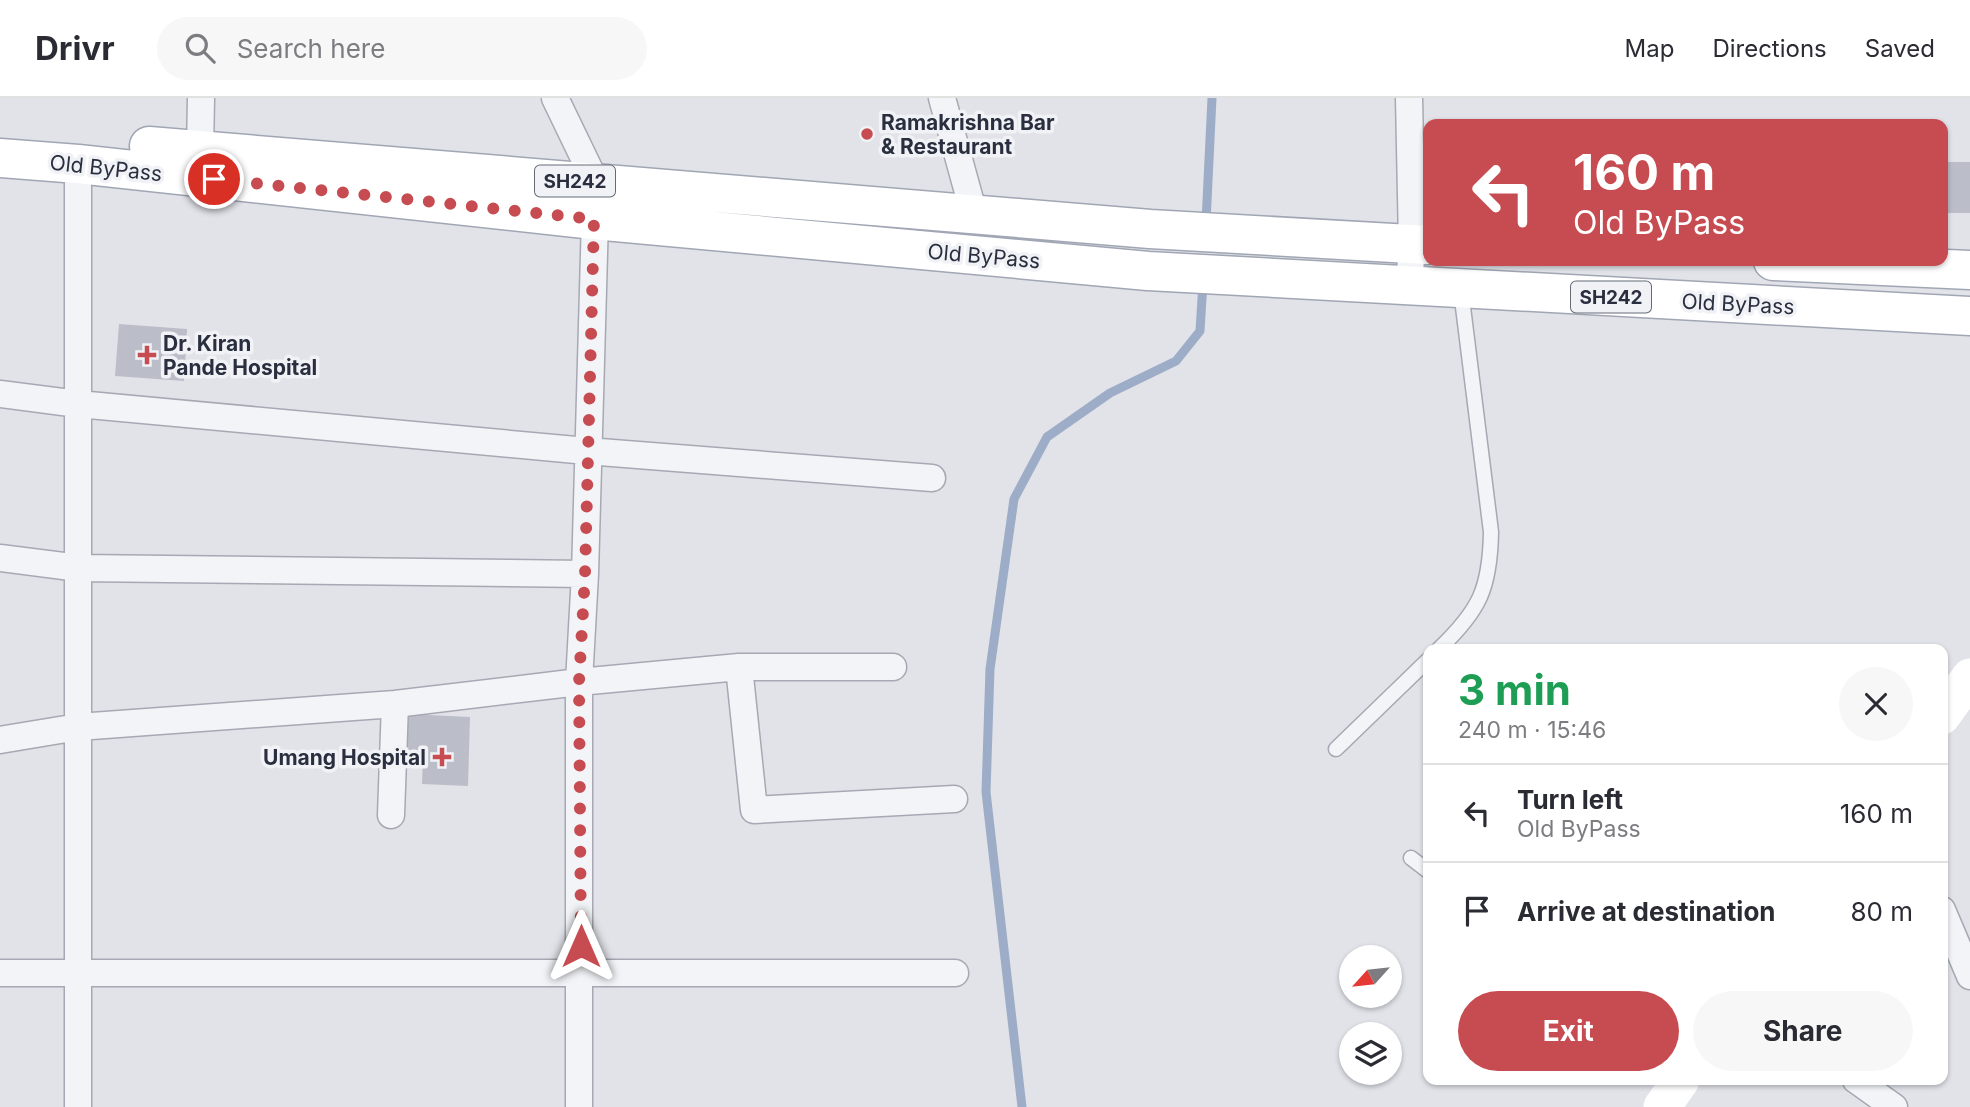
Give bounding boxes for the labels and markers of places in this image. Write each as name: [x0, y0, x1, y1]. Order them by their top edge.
place label: Ramakrishna Bar & Restaurant: [881, 110, 1055, 159]
marker: Ramakrishna Bar & Restaurant: [859, 126, 875, 142]
pin: [184, 149, 244, 209]
place label: Dr. Kiran Pande Hospital: [163, 331, 317, 380]
marker: Dr. Kiran Pande Hospital: [137, 345, 157, 365]
place label: Umang Hospital: [263, 745, 426, 770]
marker: Umang Hospital: [432, 747, 452, 767]

